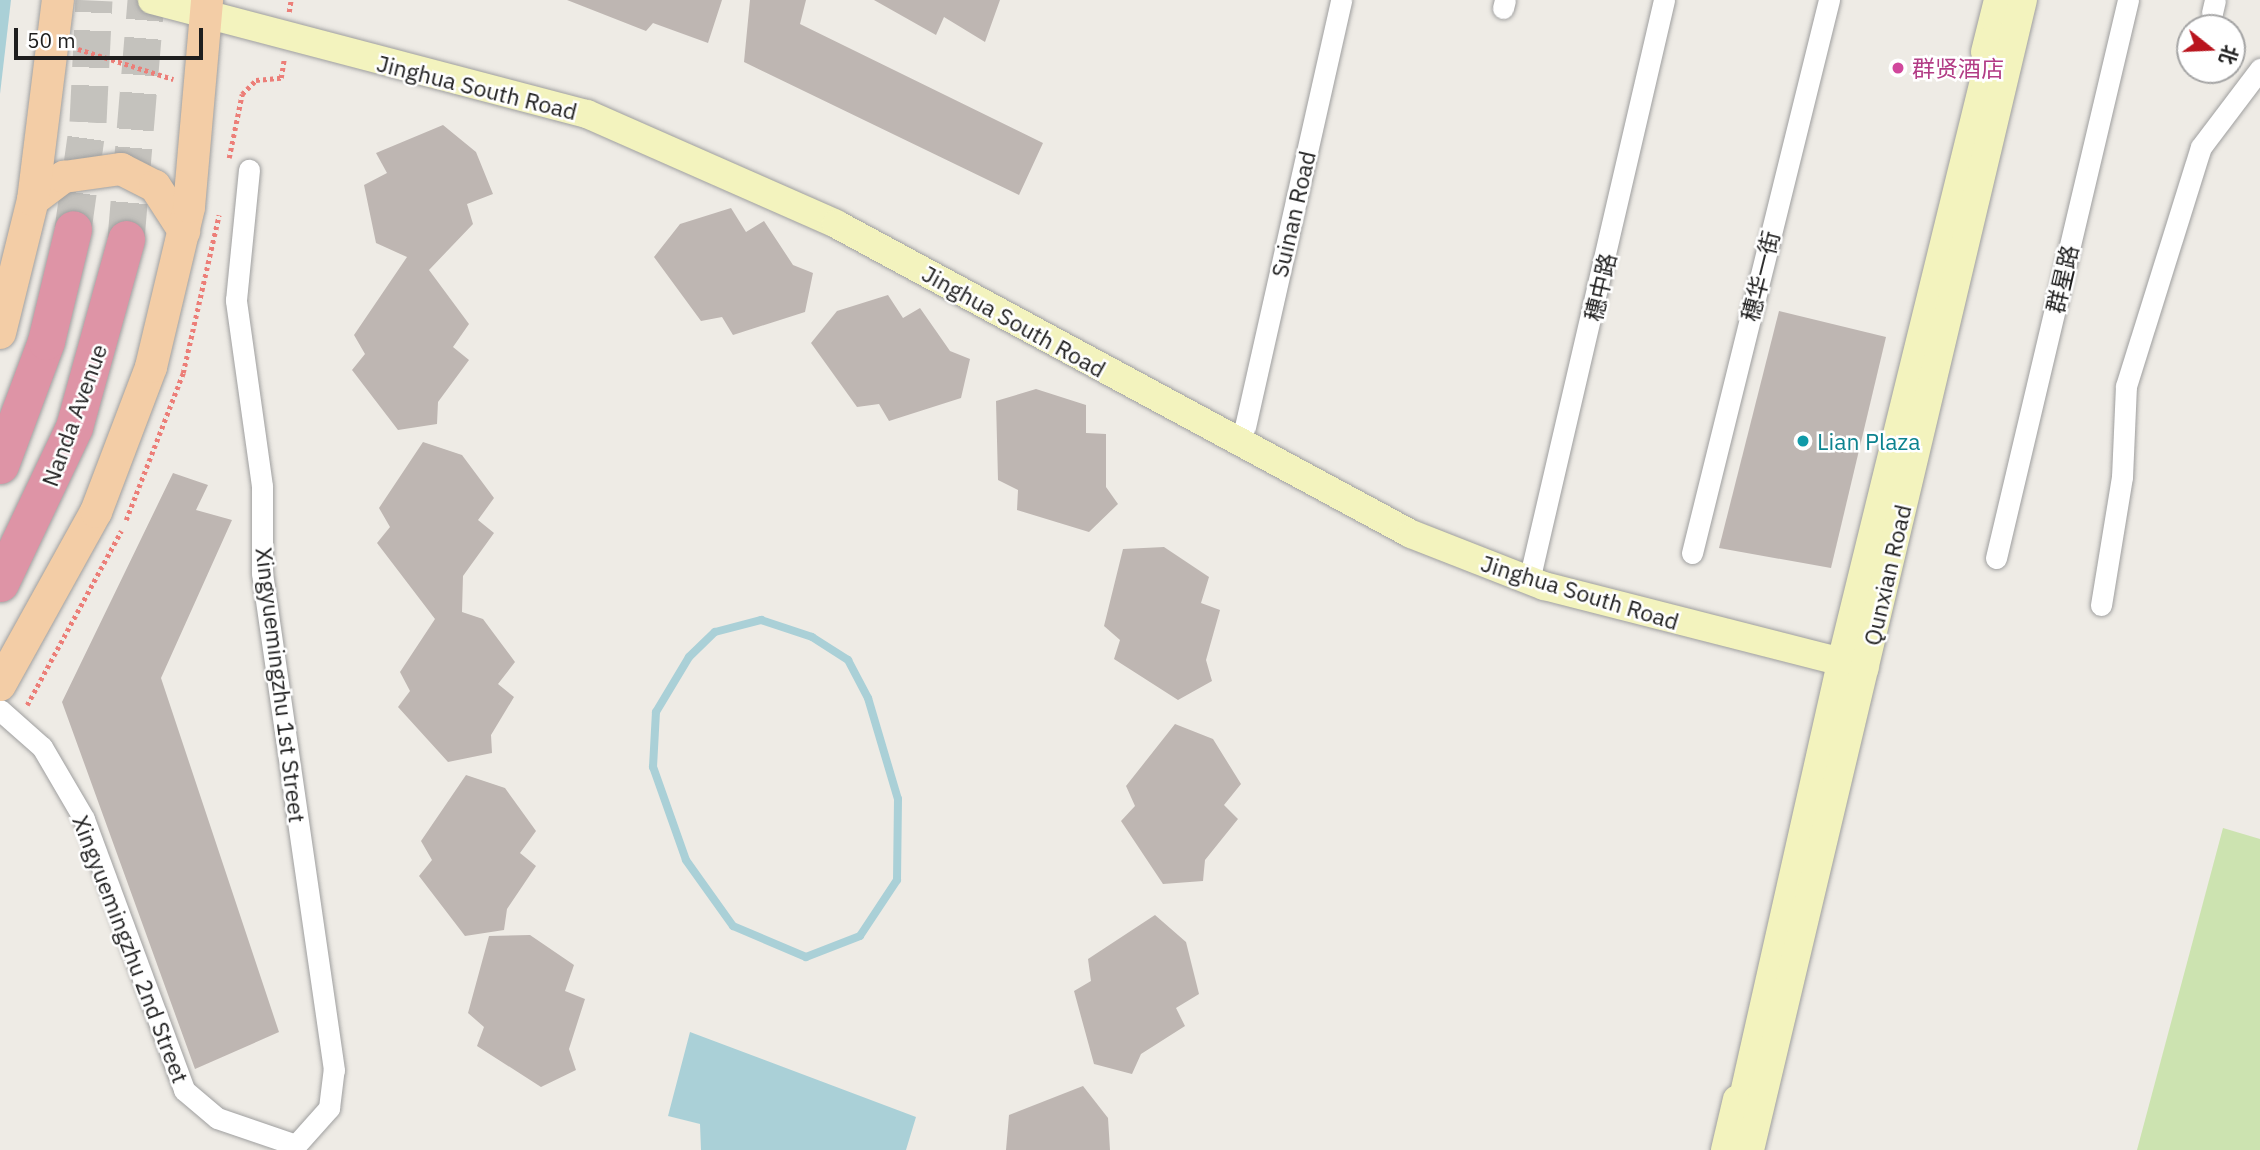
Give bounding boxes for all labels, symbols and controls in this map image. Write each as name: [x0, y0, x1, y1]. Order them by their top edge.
scale bar: [18, 14, 206, 58]
north arrow: [2176, 14, 2246, 84]
text: 50 m: [27, 26, 76, 54]
text: 北: [2215, 42, 2243, 68]
street label: Jinghua South Road: [374, 49, 580, 125]
place label: 群贤酒店: [1912, 54, 2004, 82]
marker: 群贤酒店: [1890, 60, 1906, 76]
street label: Suinan Road: [1265, 148, 1321, 280]
street label: 穗华一街: [1735, 228, 1785, 324]
street label: 群星路: [2041, 242, 2083, 316]
street label: 穗中路: [1579, 250, 1621, 324]
street label: Jinghua South Road: [918, 259, 1110, 383]
street label: Nanda Avenue: [35, 340, 113, 490]
place label: Lian Plaza: [1817, 427, 1920, 455]
marker: Lian Plaza: [1795, 433, 1811, 449]
street label: Qunxian Road: [1857, 502, 1917, 648]
street label: Xingyuemingzhu 1st Street: [250, 546, 312, 824]
street label: Jinghua South Road: [1478, 549, 1682, 635]
street label: Xingyuemingzhu 2nd Street: [67, 811, 195, 1087]

